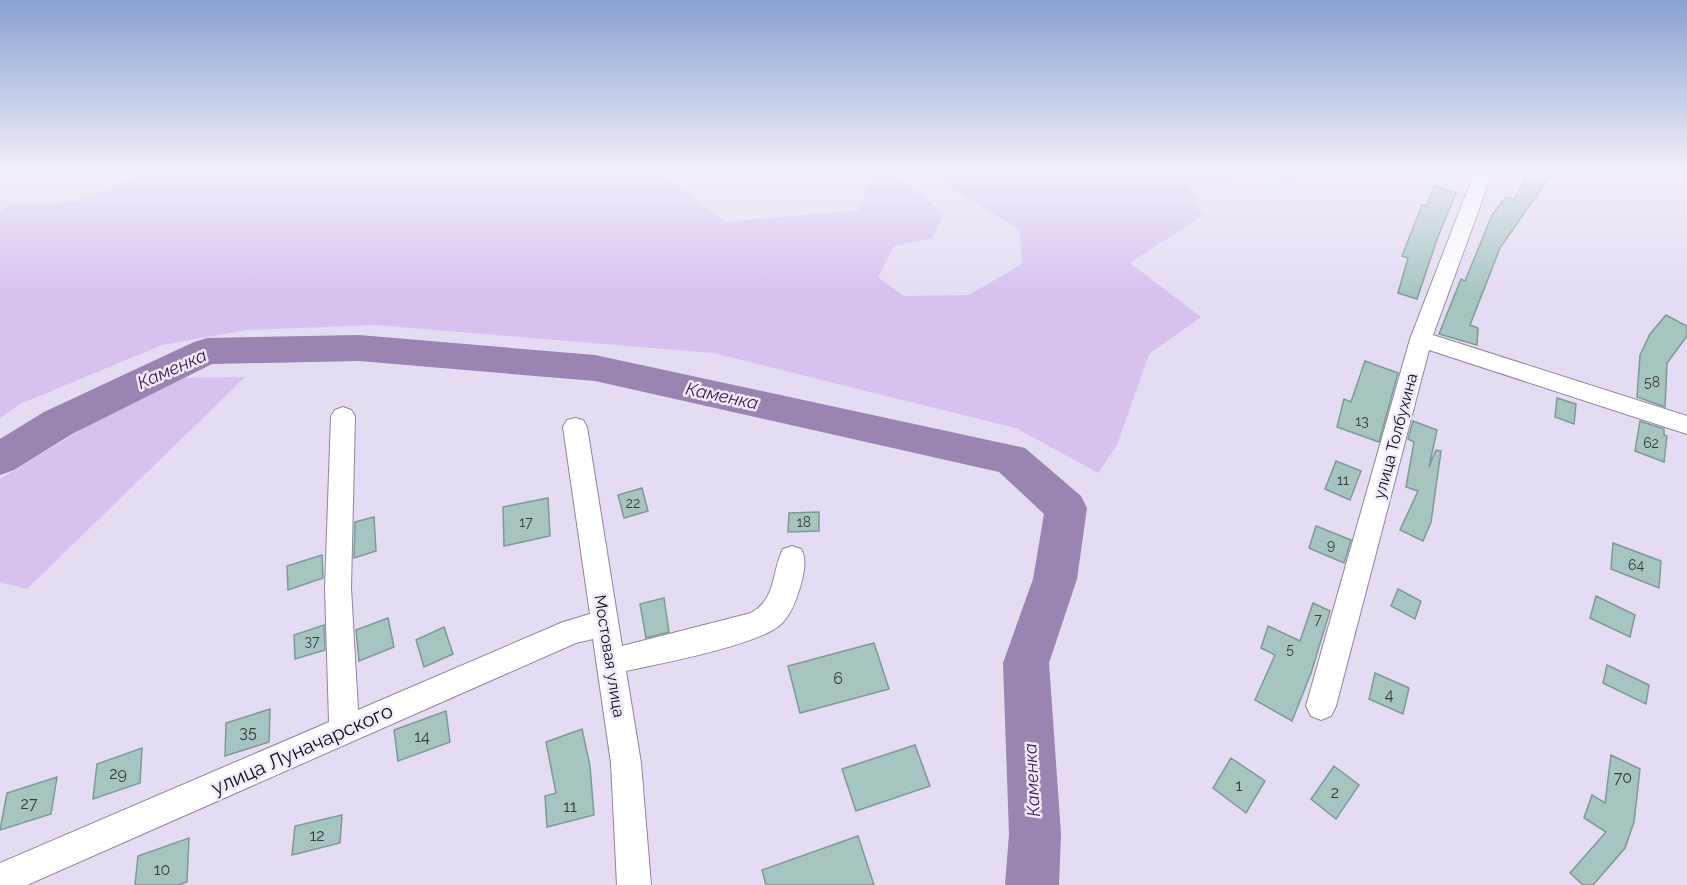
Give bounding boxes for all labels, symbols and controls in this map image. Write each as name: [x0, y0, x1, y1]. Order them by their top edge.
water label: Каменка: [134, 344, 210, 393]
street label: улица Толбухина: [1370, 371, 1421, 501]
house number: 58: [1644, 374, 1660, 390]
water label: Каменка: [684, 378, 761, 413]
house number: 13: [1355, 413, 1369, 429]
house number: 62: [1643, 435, 1659, 451]
house number: 11: [1337, 472, 1349, 488]
house number: 22: [626, 495, 640, 511]
house number: 17: [519, 514, 533, 530]
house number: 18: [797, 514, 811, 530]
house number: 9: [1327, 537, 1335, 553]
house number: 64: [1628, 557, 1644, 573]
street label: Мостовая улица: [590, 593, 629, 719]
house number: 7: [1314, 611, 1322, 627]
house number: 37: [305, 633, 320, 649]
house number: 5: [1286, 641, 1294, 657]
house number: 6: [833, 669, 843, 688]
house number: 4: [1385, 685, 1394, 704]
street label: улица Луначарского: [208, 698, 396, 800]
house number: 35: [239, 723, 257, 742]
house number: 14: [414, 727, 430, 746]
water label: Каменка: [1019, 742, 1044, 817]
house number: 29: [109, 764, 127, 783]
house number: 70: [1614, 768, 1632, 787]
house number: 1: [1236, 776, 1243, 795]
house number: 2: [1331, 783, 1339, 802]
house number: 27: [21, 794, 38, 813]
house number: 11: [563, 797, 577, 816]
house number: 12: [309, 826, 325, 845]
house number: 10: [154, 860, 170, 879]

